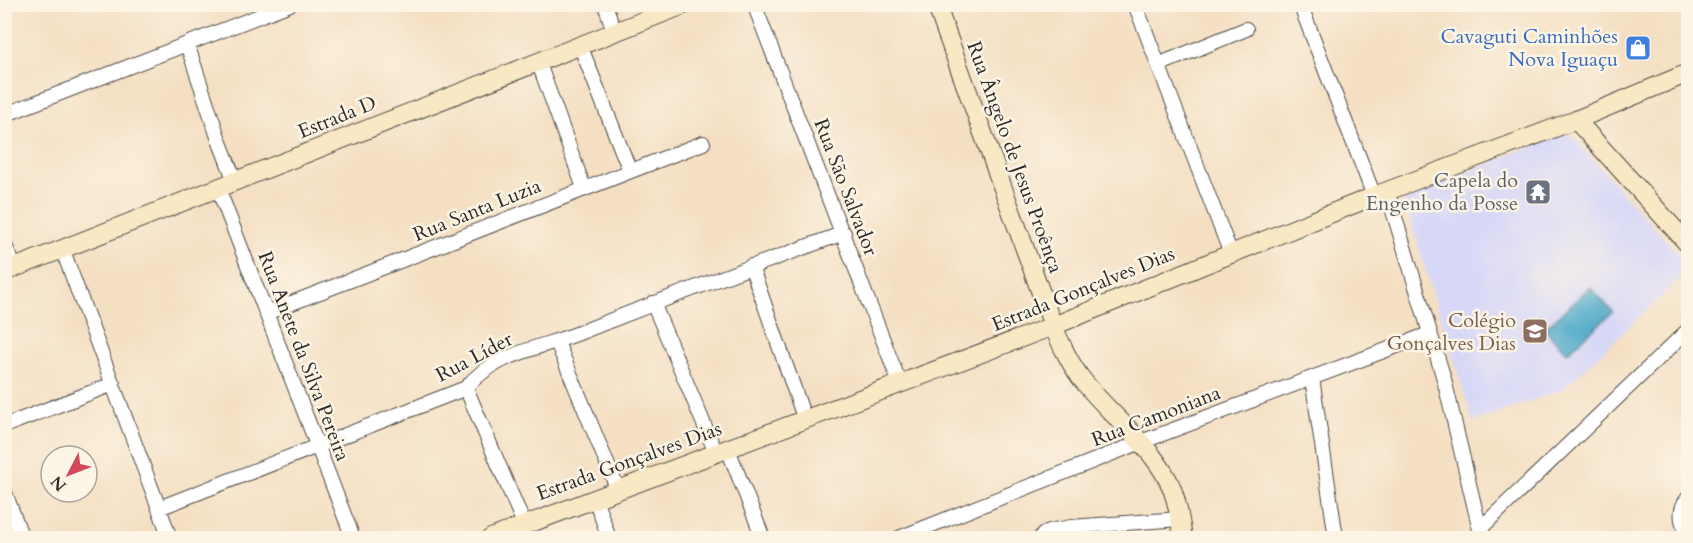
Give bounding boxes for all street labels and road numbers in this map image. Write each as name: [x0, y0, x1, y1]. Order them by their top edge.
street label: Rua Ângelo de Jesus Proênça: [960, 37, 1070, 277]
street label: Estrada D: [294, 89, 380, 145]
street label: Rua São Salvador: [807, 114, 885, 260]
street label: Rua Santa Luzia: [409, 172, 545, 248]
street label: Estrada Gonçalves Dias: [987, 240, 1179, 338]
street label: Rua Anete da Silva Pereira: [251, 247, 357, 465]
street label: Rua Líder: [431, 325, 518, 389]
street label: Rua Camoniana: [1088, 379, 1225, 453]
street label: Estrada Gonçalves Dias: [533, 415, 725, 507]

